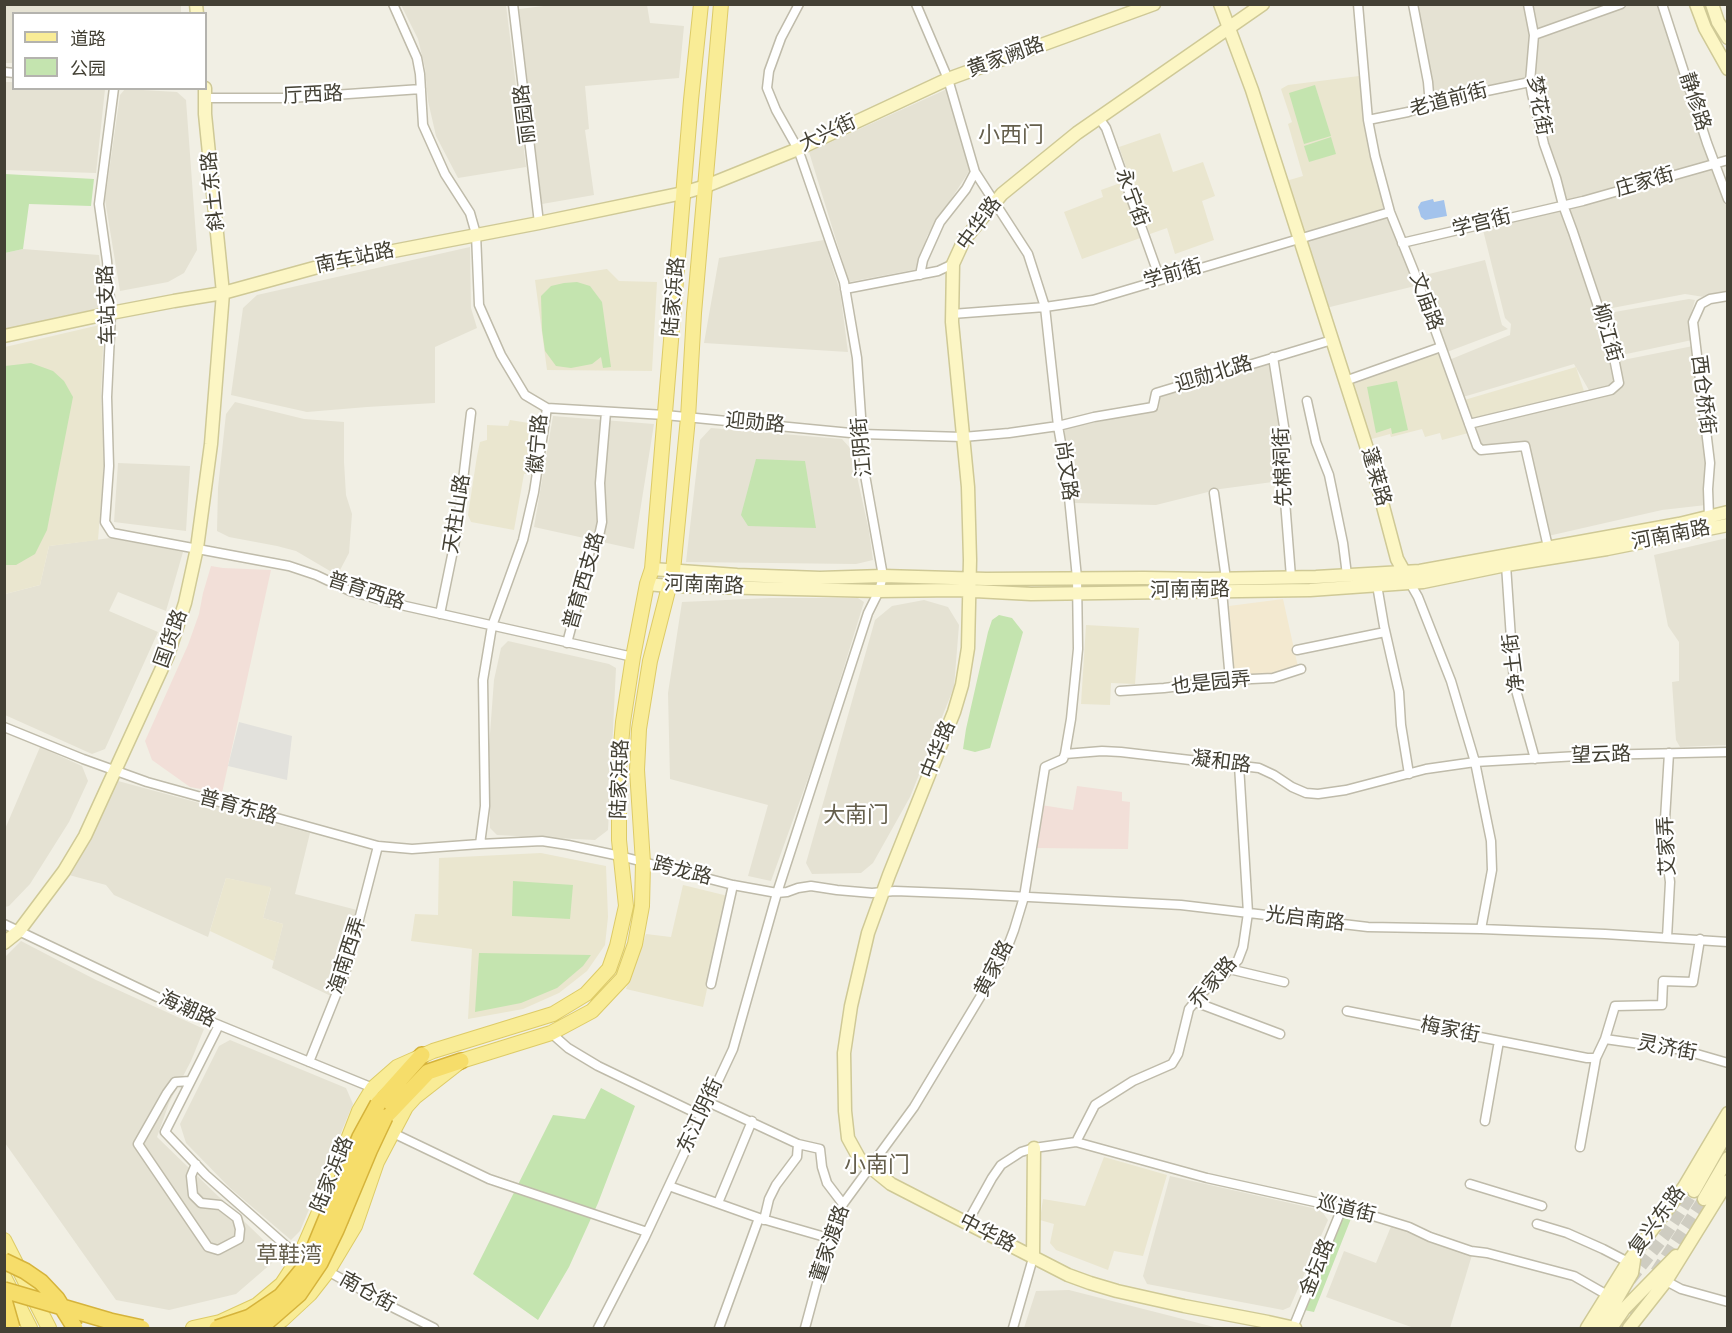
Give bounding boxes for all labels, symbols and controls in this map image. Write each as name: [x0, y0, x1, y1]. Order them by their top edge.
legend: [12, 12, 207, 90]
text: 道路: [70, 29, 106, 50]
street label: 黄家阙路: [964, 33, 1048, 83]
text: 公园: [70, 59, 106, 80]
street label: 静修路: [1673, 70, 1715, 134]
street label: 梦花街: [1521, 74, 1555, 138]
street label: 老道前街: [1407, 79, 1491, 123]
street label: 厅西路: [282, 82, 344, 110]
street label: 丽园路: [510, 83, 542, 145]
street label: 大兴街: [796, 110, 860, 158]
district label: 小西门: [978, 123, 1044, 149]
street label: 斜土东路: [198, 150, 230, 232]
street label: 庄家街: [1613, 163, 1677, 203]
street label: 永宁街: [1109, 166, 1153, 230]
street label: 中华路: [953, 193, 1007, 255]
street label: 学宫街: [1450, 205, 1514, 243]
street label: 南车站路: [313, 239, 397, 279]
street label: 学前街: [1141, 255, 1205, 295]
street label: 陆家浜路: [660, 256, 690, 338]
street label: 车站支路: [95, 265, 121, 345]
street label: 文庙路: [1403, 270, 1447, 334]
street label: 柳江街: [1586, 301, 1626, 365]
street label: 迎勋北路: [1172, 352, 1256, 398]
street label: 西仓桥街: [1685, 354, 1719, 436]
street label: 迎勋路: [724, 409, 786, 439]
street label: 徽宁路: [524, 413, 554, 475]
street label: 江阴街: [848, 416, 878, 478]
street label: 先棉祠街: [1271, 427, 1297, 507]
street label: 尚文路: [1049, 440, 1081, 502]
street label: 蓬莱路: [1355, 445, 1395, 509]
street label: 天柱山路: [440, 473, 476, 555]
street label: 河南南路: [1629, 517, 1713, 555]
street label: 普育西支路: [560, 530, 610, 632]
street label: 普育西路: [324, 568, 408, 616]
street label: 河南南路: [664, 573, 744, 599]
street label: 河南南路: [1150, 578, 1230, 604]
street label: 国货路: [150, 607, 194, 671]
street label: 净土街: [1499, 632, 1531, 694]
street label: 也是园弄: [1170, 668, 1252, 700]
street label: 中华路: [917, 718, 961, 782]
street label: 陆家浜路: [608, 739, 634, 819]
street label: 望云路: [1571, 743, 1631, 769]
street label: 凝和路: [1190, 747, 1252, 779]
street label: 普育东路: [196, 786, 280, 830]
district label: 大南门: [823, 803, 889, 829]
street label: 艾家弄: [1654, 815, 1682, 877]
street label: 跨龙路: [650, 853, 714, 891]
street label: 光启南路: [1264, 903, 1346, 937]
street label: 海南西弄: [324, 914, 372, 998]
street label: 黄家路: [971, 937, 1019, 1001]
street label: 乔家路: [1185, 952, 1243, 1014]
street label: 海潮路: [155, 987, 219, 1033]
street label: 梅家街: [1418, 1013, 1482, 1049]
street label: 灵济街: [1635, 1031, 1699, 1067]
street label: 东江阴街: [673, 1075, 729, 1157]
street label: 陆家浜路: [307, 1133, 359, 1217]
district label: 小南门: [844, 1153, 910, 1179]
street label: 复兴东路: [1625, 1182, 1691, 1260]
street label: 巡道街: [1314, 1191, 1378, 1229]
street label: 董家渡路: [807, 1202, 855, 1286]
street label: 中华路: [955, 1210, 1019, 1258]
street label: 金坛路: [1296, 1236, 1340, 1300]
district label: 草鞋湾: [256, 1243, 322, 1269]
street label: 南仓街: [335, 1268, 399, 1318]

